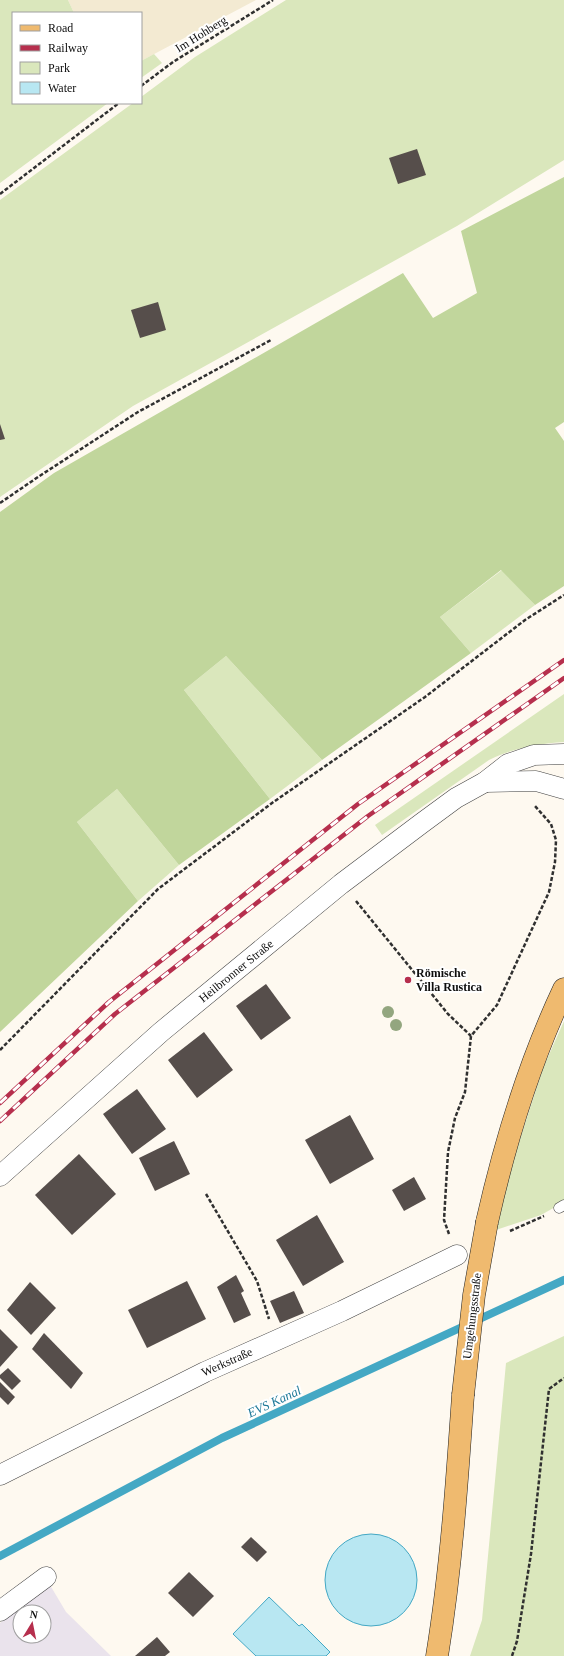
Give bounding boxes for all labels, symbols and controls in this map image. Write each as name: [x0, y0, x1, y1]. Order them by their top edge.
legend: [12, 12, 142, 104]
street label: Im Hohberg: [173, 13, 229, 55]
text: Road: [48, 21, 73, 35]
text: Railway: [48, 41, 88, 55]
text: Park: [48, 61, 70, 75]
text: Water: [48, 81, 76, 95]
street label: Heilbronner Straße: [196, 937, 276, 1005]
place label: Römische Villa Rustica: [416, 966, 482, 994]
marker: Römische Villa Rustica: [403, 975, 413, 985]
street label: Umgehungsstraße: [460, 1272, 484, 1360]
street label: Werkstraße: [199, 1345, 255, 1379]
water label: EVS Kanal: [244, 1382, 304, 1421]
north arrow: [12, 1604, 52, 1644]
text: N: [29, 1608, 39, 1621]

